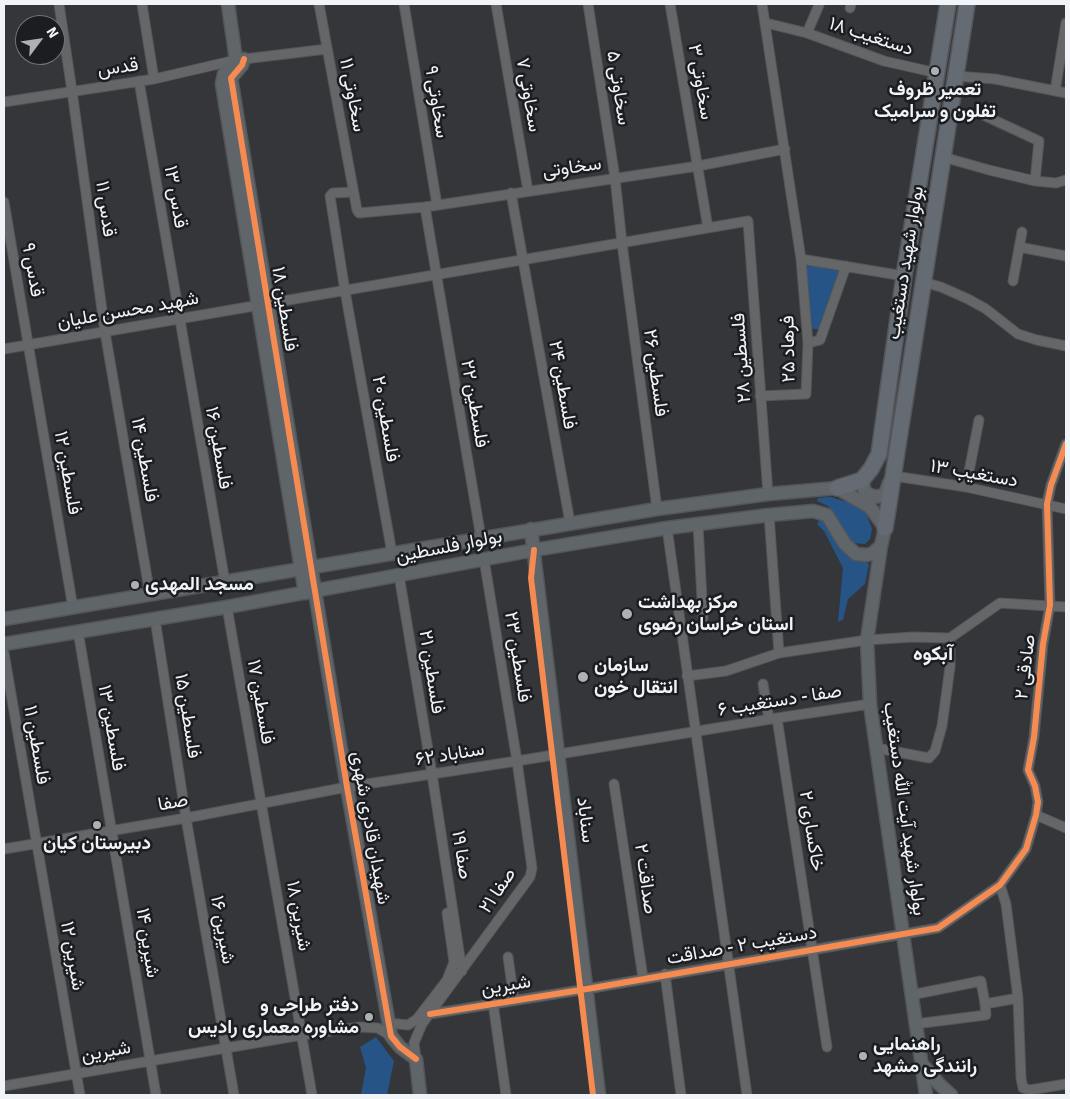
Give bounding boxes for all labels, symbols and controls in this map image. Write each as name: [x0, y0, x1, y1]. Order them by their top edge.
street label: دستغیب ۱۸: [826, 13, 916, 61]
north arrow: [15, 15, 65, 65]
text: N: [43, 24, 62, 41]
street label: سخاوتی ۳: [682, 42, 718, 122]
street label: سخاوتی ۵: [601, 49, 635, 127]
street label: قدس: [96, 54, 140, 82]
street label: سخاوتی ۱۱: [334, 56, 370, 134]
street label: سخاوتی ۷: [510, 56, 546, 134]
street label: سخاوتی ۹: [419, 64, 453, 140]
marker: تعمیر ظروف تفلون و سرامیک: [929, 65, 941, 77]
place label: تعمیر ظروف تفلون و سرامیک: [874, 79, 996, 123]
street label: سخاوتی: [541, 153, 603, 183]
street label: قدس ۱۳: [158, 164, 192, 230]
street label: قدس ۱۱: [90, 179, 120, 239]
street label: بولوار شهید دستغیب: [883, 185, 929, 341]
street label: قدس ۹: [16, 241, 48, 299]
street label: فلسطین ۱۸: [266, 265, 302, 353]
street label: شهید محسن علیان: [55, 287, 201, 335]
street label: فلسطین ۲۸: [727, 312, 757, 404]
street label: فرهاد ۲۵: [777, 315, 801, 383]
street label: فلسطین ۲۶: [638, 328, 672, 418]
street label: فلسطین ۲۴: [543, 339, 581, 431]
street label: فلسطین ۲۲: [455, 358, 493, 450]
street label: فلسطین ۲۰: [366, 374, 404, 464]
street label: فلسطین ۱۶: [200, 405, 236, 491]
street label: فلسطین ۱۴: [125, 416, 163, 504]
street label: فلسطین ۱۲: [48, 429, 86, 517]
street label: دستغیب ۱۳: [928, 455, 1020, 493]
street label: بولوار فلسطین: [394, 526, 504, 568]
place label: مسجد المهدی: [145, 574, 254, 596]
marker: مسجد المهدی: [129, 579, 141, 591]
place label: مرکز بهداشت استان خراسان رضوی: [638, 592, 794, 636]
marker: مرکز بهداشت استان خراسان رضوی: [620, 607, 634, 621]
street label: فلسطین ۲۳: [499, 610, 535, 704]
street label: فلسطین ۲۱: [413, 629, 449, 715]
street label: صادقی ۲: [1011, 633, 1041, 701]
district label: آبکوه: [913, 643, 953, 667]
place label: سازمان انتقال خون: [594, 655, 678, 699]
street label: فلسطین ۱۷: [241, 658, 279, 746]
marker: سازمان انتقال خون: [576, 670, 590, 684]
street label: فلسطین ۱۵: [169, 672, 205, 760]
street label: صفا - دستغیب ۶: [716, 680, 844, 722]
street label: فلسطین ۱۳: [92, 683, 130, 773]
street label: بولوار شهید آیت الله دستغیب: [878, 701, 930, 917]
street label: فلسطین ۱۱: [18, 704, 54, 786]
street label: سناباد ۶۲: [414, 738, 486, 772]
street label: شهیدان قادری شهری: [345, 750, 395, 906]
street label: صفا: [156, 789, 190, 817]
street label: خاکساری ۲: [793, 789, 829, 873]
street label: سناباد: [571, 796, 599, 844]
marker: دبیرستان کیان: [91, 819, 103, 831]
street label: صفا ۱۹: [446, 829, 476, 881]
place label: دبیرستان کیان: [43, 833, 151, 855]
street label: صداقت ۲: [629, 842, 661, 916]
street label: صفا ۲۱: [475, 864, 521, 918]
street label: شیرین ۱۸: [281, 879, 315, 953]
street label: شیرین ۱۶: [205, 894, 239, 966]
street label: شیرین ۱۴: [130, 906, 164, 980]
street label: شیرین ۱۲: [55, 920, 89, 992]
street label: دستغیب ۲ - صداقت: [665, 922, 819, 970]
street label: شیرین: [479, 971, 533, 1001]
place label: دفتر طراحی و مشاوره معماری رادیس: [188, 995, 359, 1039]
marker: دفتر طراحی و مشاوره معماری رادیس: [363, 1011, 375, 1023]
place label: راهنمایی رانندگی مشهد: [873, 1034, 977, 1078]
street label: شیرین: [79, 1036, 133, 1068]
marker: راهنمایی رانندگی مشهد: [857, 1050, 869, 1062]

